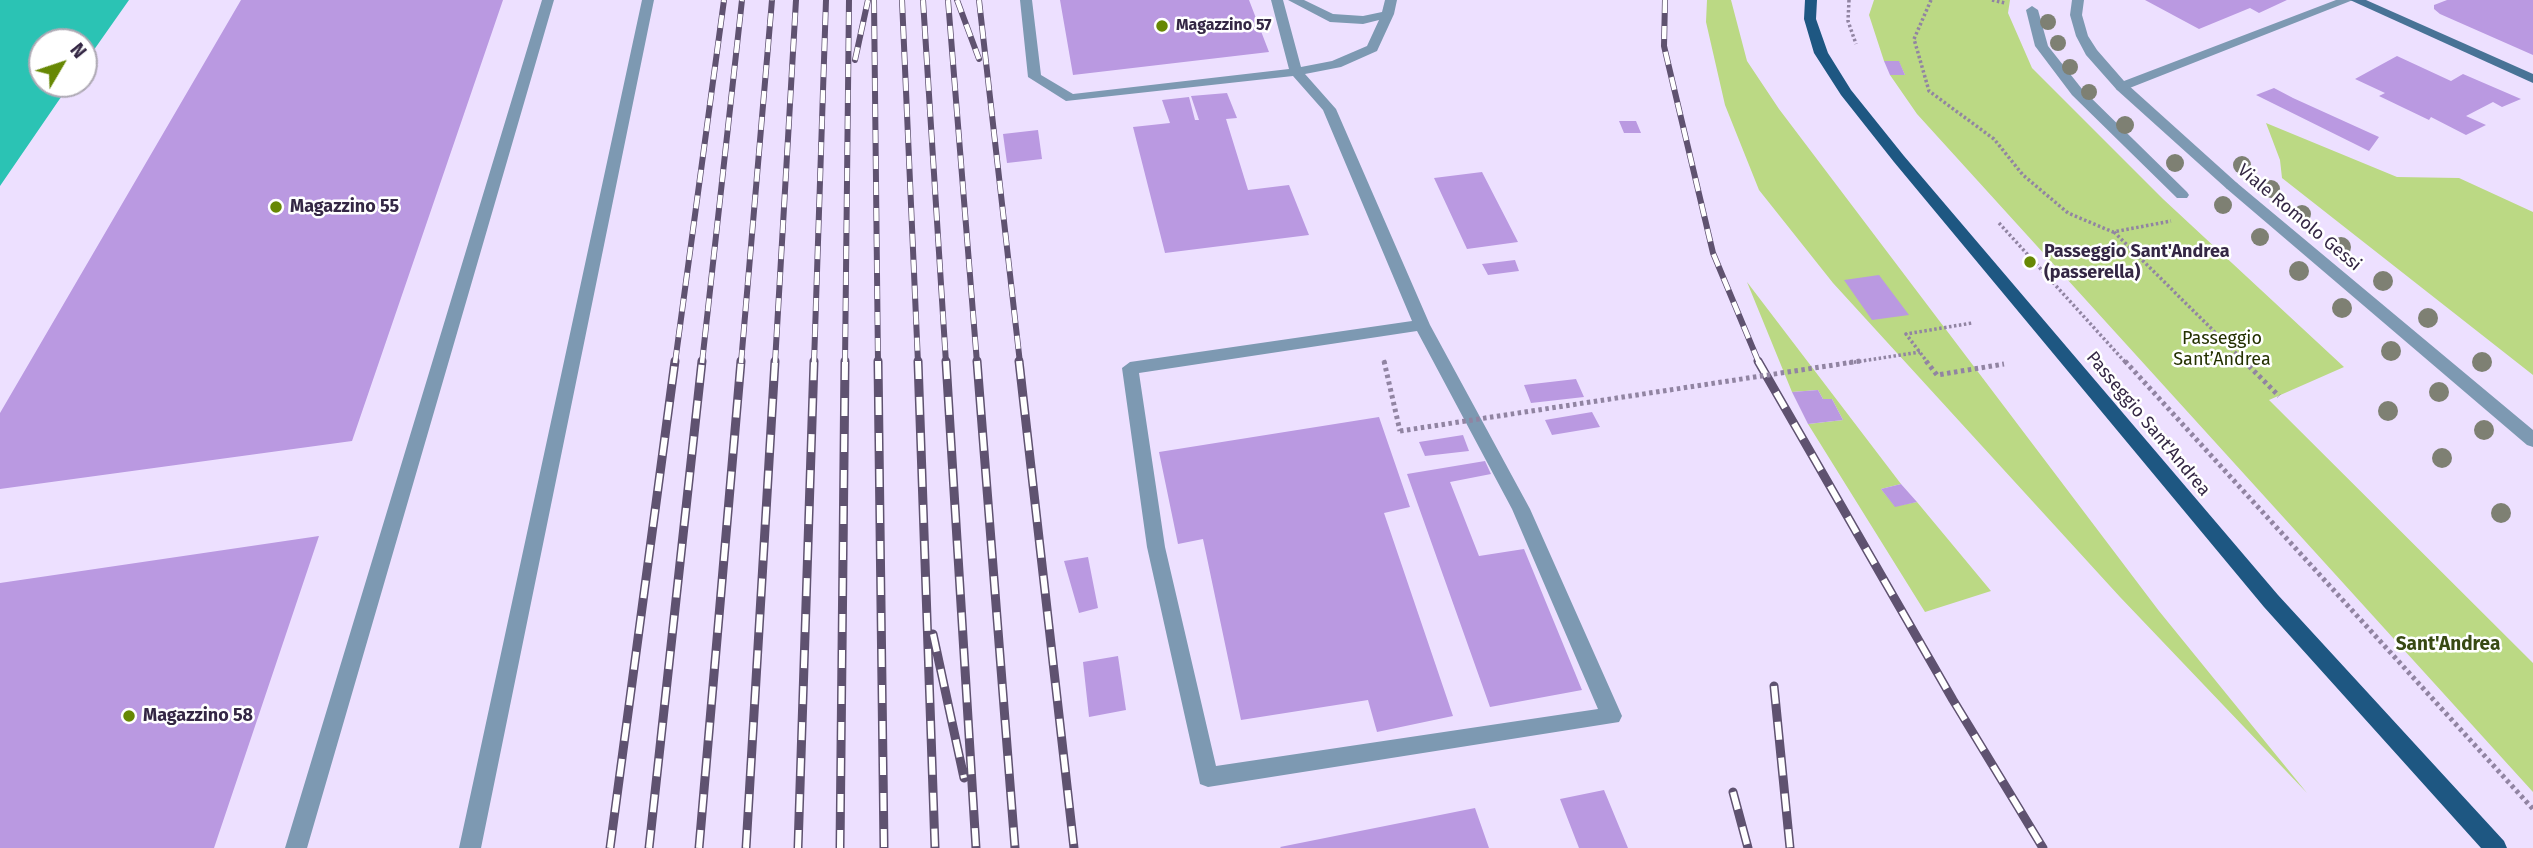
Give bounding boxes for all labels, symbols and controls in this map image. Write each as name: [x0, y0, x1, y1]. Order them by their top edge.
place label: Magazzino 57: [1176, 16, 1272, 36]
marker: Magazzino 57: [1154, 18, 1170, 34]
north arrow: [28, 28, 98, 98]
text: N: [65, 39, 91, 63]
street label: Viale Romolo Gessi: [2233, 160, 2365, 276]
place label: Magazzino 55: [290, 196, 399, 218]
marker: Magazzino 55: [268, 199, 284, 215]
place label: Passeggio Sant'Andrea (passerella): [2044, 241, 2230, 284]
marker: Passeggio Sant'Andrea (passerella): [2022, 254, 2038, 270]
park label: Passeggio Sant’Andrea: [2173, 328, 2271, 370]
street label: Passeggio Sant'Andrea: [2081, 347, 2215, 501]
district label: Sant'Andrea: [2396, 634, 2500, 656]
place label: Magazzino 58: [143, 705, 253, 727]
marker: Magazzino 58: [121, 708, 137, 724]

